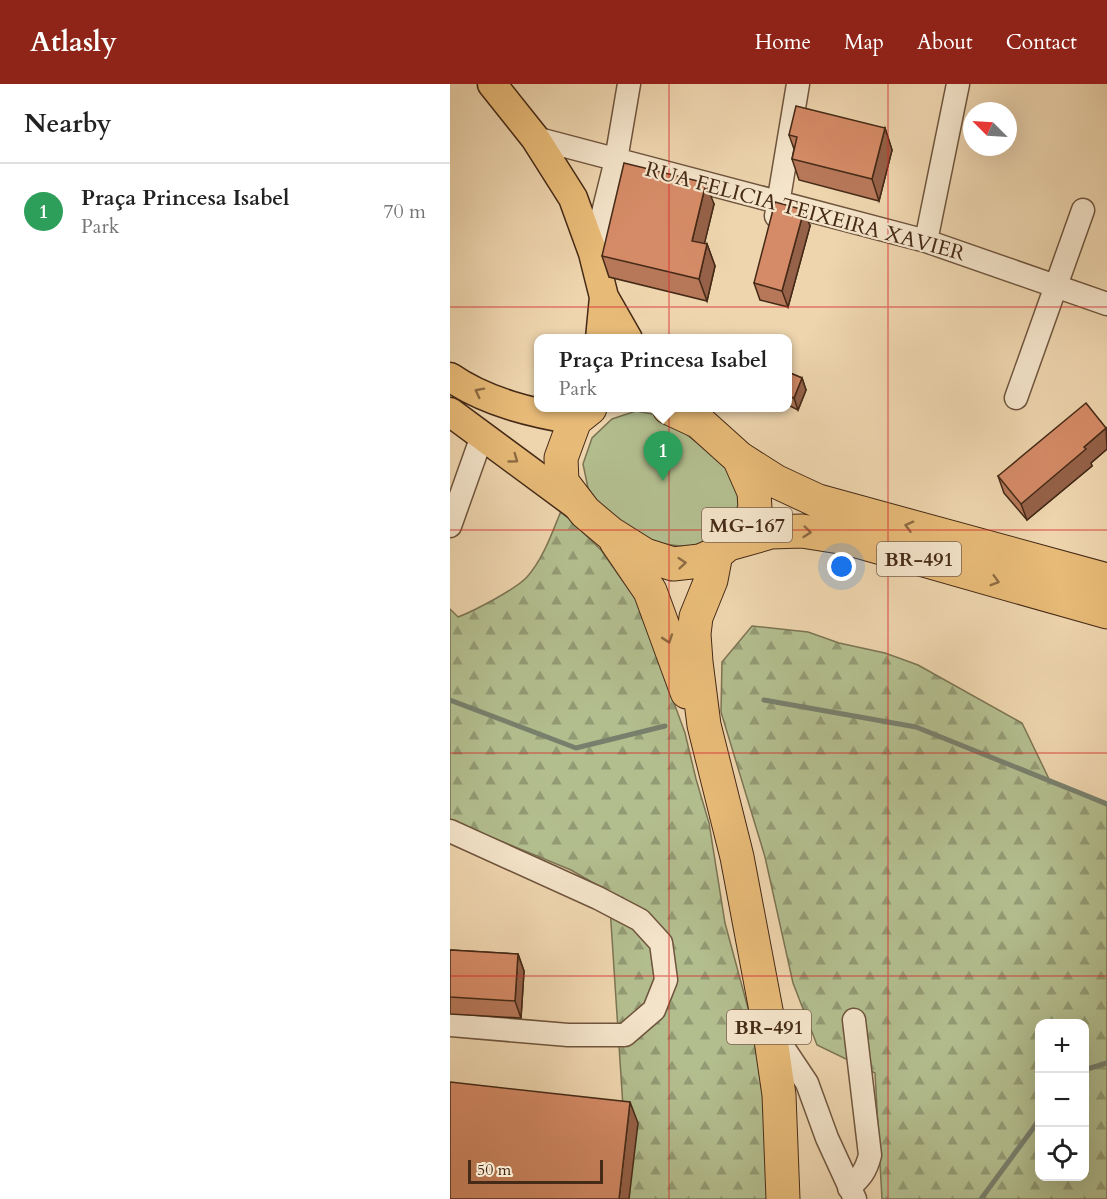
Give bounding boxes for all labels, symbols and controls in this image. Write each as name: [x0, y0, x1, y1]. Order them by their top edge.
text: Atlasly: [30, 23, 117, 61]
text: Home: [755, 28, 811, 57]
text: Map: [844, 28, 884, 57]
text: About: [917, 28, 973, 57]
text: Contact: [1006, 28, 1077, 57]
north arrow: [963, 102, 1017, 156]
text: Nearby: [24, 106, 112, 141]
street label: RUA FELICIA TEIXEIRA XAVIER: [642, 155, 968, 268]
text: Praça Princesa Isabel: [81, 183, 289, 213]
text: 1: [38, 198, 49, 225]
text: 70 m: [383, 198, 426, 225]
text: Park: [81, 213, 119, 240]
popup: [534, 334, 792, 412]
text: Praça Princesa Isabel: [559, 345, 767, 375]
text: Park: [559, 375, 597, 402]
one-way arrow: [475, 388, 486, 400]
pin: 1: [644, 432, 682, 481]
one-way arrow: [508, 452, 519, 463]
road number: MG-167: [702, 508, 792, 542]
one-way arrow: [904, 520, 914, 533]
one-way arrow: [802, 525, 811, 538]
road number: BR-491: [877, 542, 961, 576]
your location: [827, 552, 856, 581]
one-way arrow: [677, 557, 686, 570]
one-way arrow: [990, 573, 1000, 586]
one-way arrow: [661, 633, 674, 644]
road number: BR-491: [727, 1010, 811, 1044]
map controls: [1035, 1019, 1089, 1181]
button: +: [1035, 1019, 1089, 1073]
button: −: [1035, 1073, 1089, 1127]
button: locate: [1035, 1127, 1089, 1181]
scale bar: [468, 1157, 603, 1184]
text: 50 m: [477, 1159, 511, 1181]

